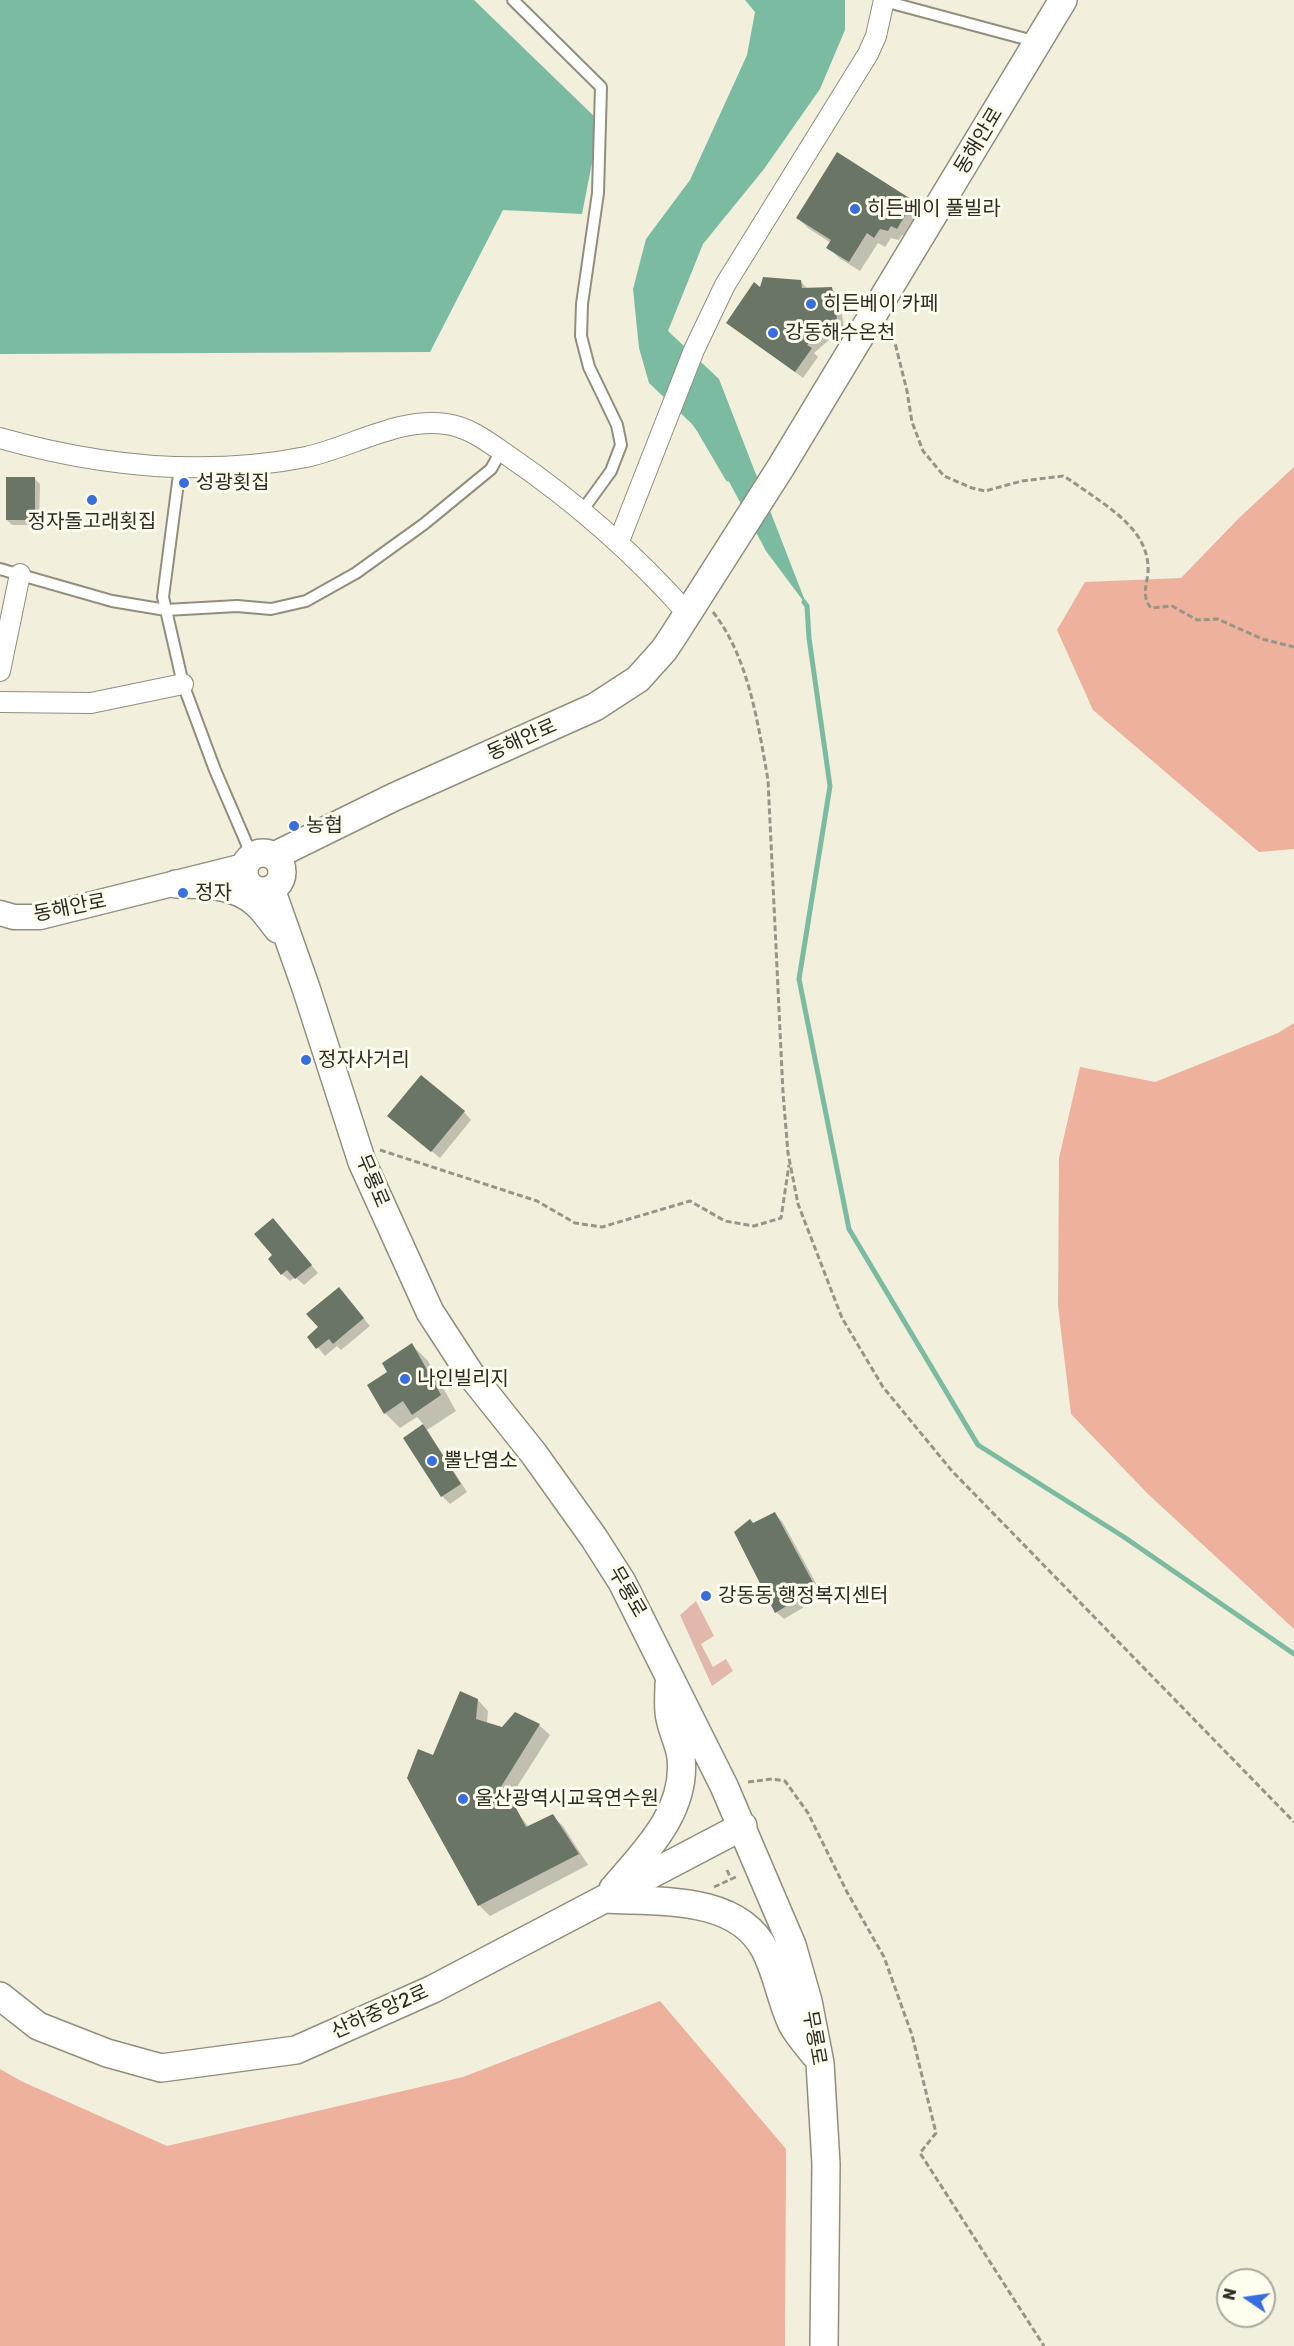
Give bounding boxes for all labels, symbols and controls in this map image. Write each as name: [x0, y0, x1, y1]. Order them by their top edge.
street label: 동해안로: [950, 103, 1008, 179]
place label: 히든베이 풀빌라: [867, 197, 1001, 221]
marker: 히든베이 풀빌라: [848, 202, 862, 216]
place label: 히든베이 카페: [823, 292, 938, 316]
marker: 히든베이 카페: [804, 297, 818, 311]
place label: 강동해수온천: [785, 321, 895, 345]
marker: 강동해수온천: [766, 326, 780, 340]
place label: 성광횟집: [196, 471, 270, 495]
marker: 성광횟집: [177, 476, 191, 490]
marker: 정자돌고래횟집: [85, 493, 99, 507]
place label: 정자돌고래횟집: [28, 510, 156, 534]
street label: 동해안로: [484, 714, 560, 766]
place label: 농협: [306, 814, 343, 838]
marker: 농협: [287, 819, 301, 833]
place label: 정자: [195, 881, 232, 905]
marker: 정자: [176, 886, 190, 900]
street label: 동해안로: [32, 889, 108, 927]
place label: 정자사거리: [318, 1048, 410, 1072]
marker: 정자사거리: [299, 1053, 313, 1067]
street label: 무룡로: [350, 1151, 394, 1211]
place label: 나인빌리지: [417, 1367, 509, 1391]
marker: 나인빌리지: [398, 1372, 412, 1386]
place label: 뿔난염소: [444, 1449, 518, 1473]
marker: 뿔난염소: [425, 1454, 439, 1468]
street label: 무룡로: [603, 1562, 651, 1622]
place label: 강동동 행정복지센터: [718, 1584, 888, 1608]
marker: 강동동 행정복지센터: [699, 1589, 713, 1603]
place label: 울산광역시교육연수원: [475, 1787, 659, 1811]
marker: 울산광역시교육연수원: [456, 1792, 470, 1806]
street label: 산하중앙2로: [328, 1980, 432, 2044]
street label: 무룡로: [797, 2009, 831, 2067]
north arrow: [1216, 2268, 1276, 2328]
text: N: [1219, 2287, 1240, 2302]

